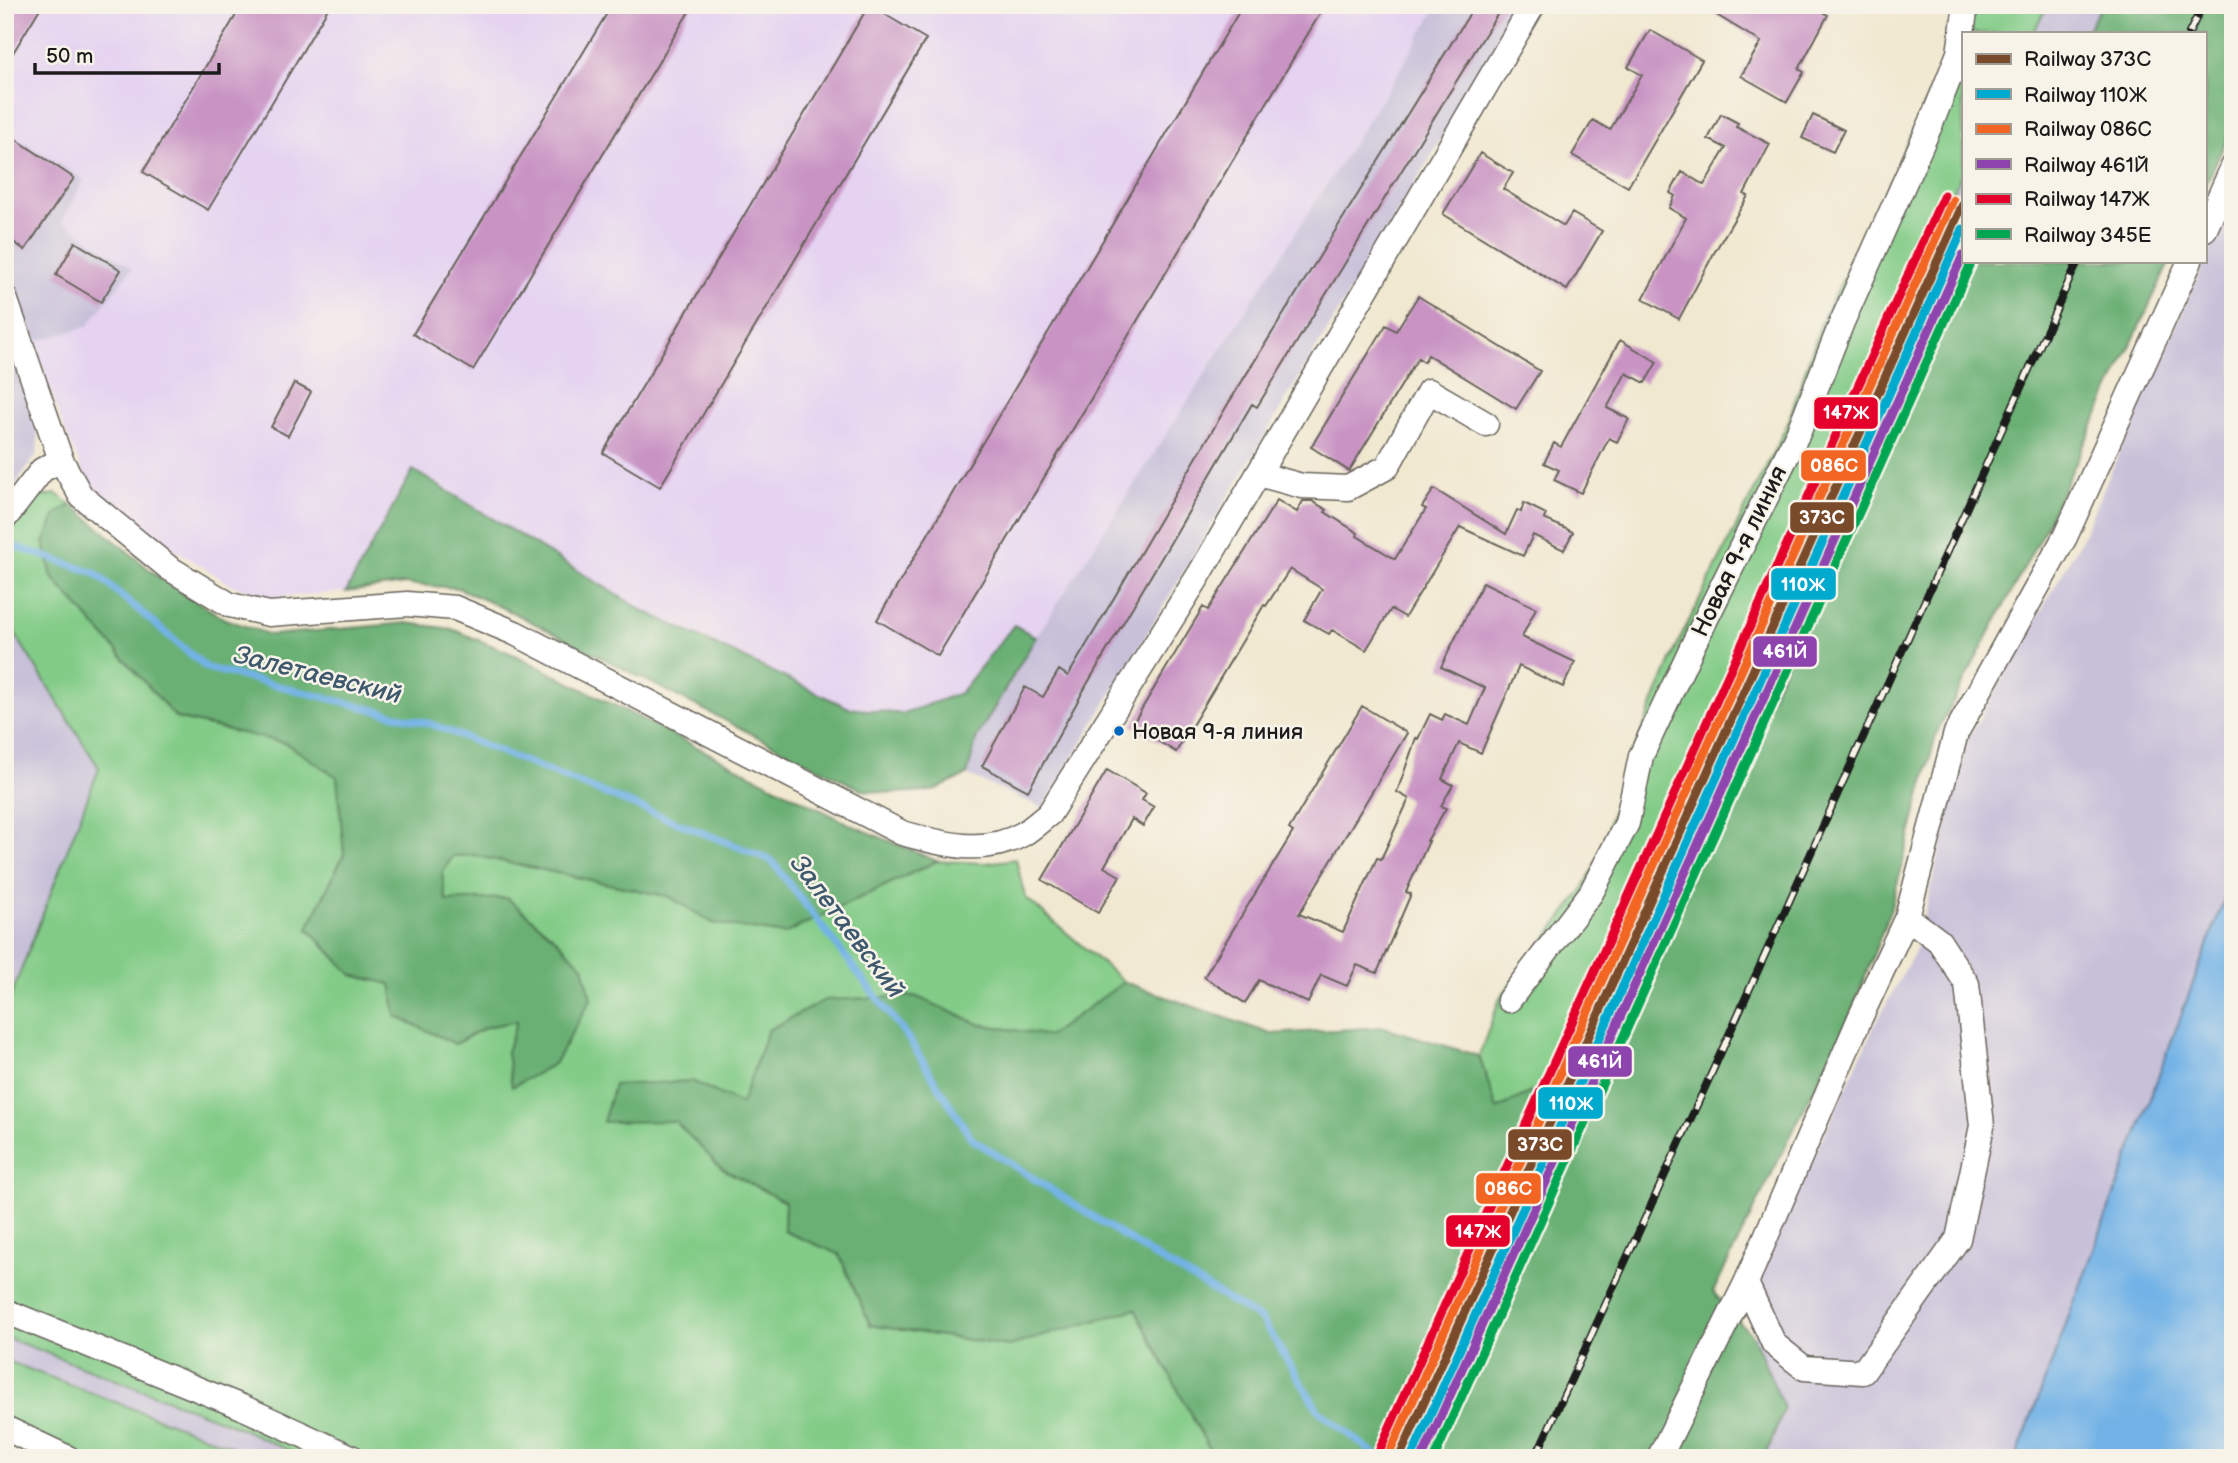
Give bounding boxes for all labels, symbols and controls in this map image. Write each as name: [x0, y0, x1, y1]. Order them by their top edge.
scale bar: [35, 32, 219, 76]
legend: [1962, 32, 2206, 262]
text: 50 m: [46, 44, 93, 69]
text: Railway 373C: [2024, 47, 2151, 72]
text: Railway 110Ж: [2024, 83, 2148, 108]
text: Railway 086С: [2024, 117, 2152, 142]
text: Railway 461Й: [2024, 153, 2149, 178]
text: Railway 147Ж: [2024, 187, 2150, 212]
text: Railway 345Е: [2024, 223, 2151, 248]
line badge: 147Ж: [1813, 396, 1879, 430]
text: 147Ж: [1823, 402, 1869, 425]
line badge: 086С: [1800, 449, 1867, 482]
text: 086С: [1810, 455, 1858, 478]
street label: Новая 9-я линия: [1686, 461, 1793, 641]
line badge: 373C: [1789, 501, 1855, 534]
text: 373C: [1799, 507, 1845, 530]
line badge: 110Ж: [1770, 567, 1837, 601]
text: 110Ж: [1781, 574, 1825, 597]
line badge: 461Й: [1752, 635, 1818, 668]
water label: Залетаевский: [231, 640, 405, 711]
text: 461Й: [1763, 640, 1808, 664]
place label: Новая 9-я линия: [1132, 719, 1303, 746]
marker: Новая 9-я линия: [1112, 724, 1126, 738]
water label: Залетаевский: [783, 849, 911, 1005]
line badge: 461Й: [1567, 1045, 1633, 1078]
text: 461Й: [1578, 1050, 1623, 1074]
line badge: 110Ж: [1537, 1086, 1604, 1120]
text: 110Ж: [1549, 1093, 1593, 1116]
line badge: 373C: [1507, 1128, 1573, 1161]
text: 373C: [1517, 1134, 1563, 1157]
line badge: 086С: [1475, 1172, 1542, 1205]
text: 086С: [1484, 1178, 1532, 1201]
line badge: 147Ж: [1445, 1214, 1511, 1248]
text: 147Ж: [1455, 1221, 1501, 1244]

